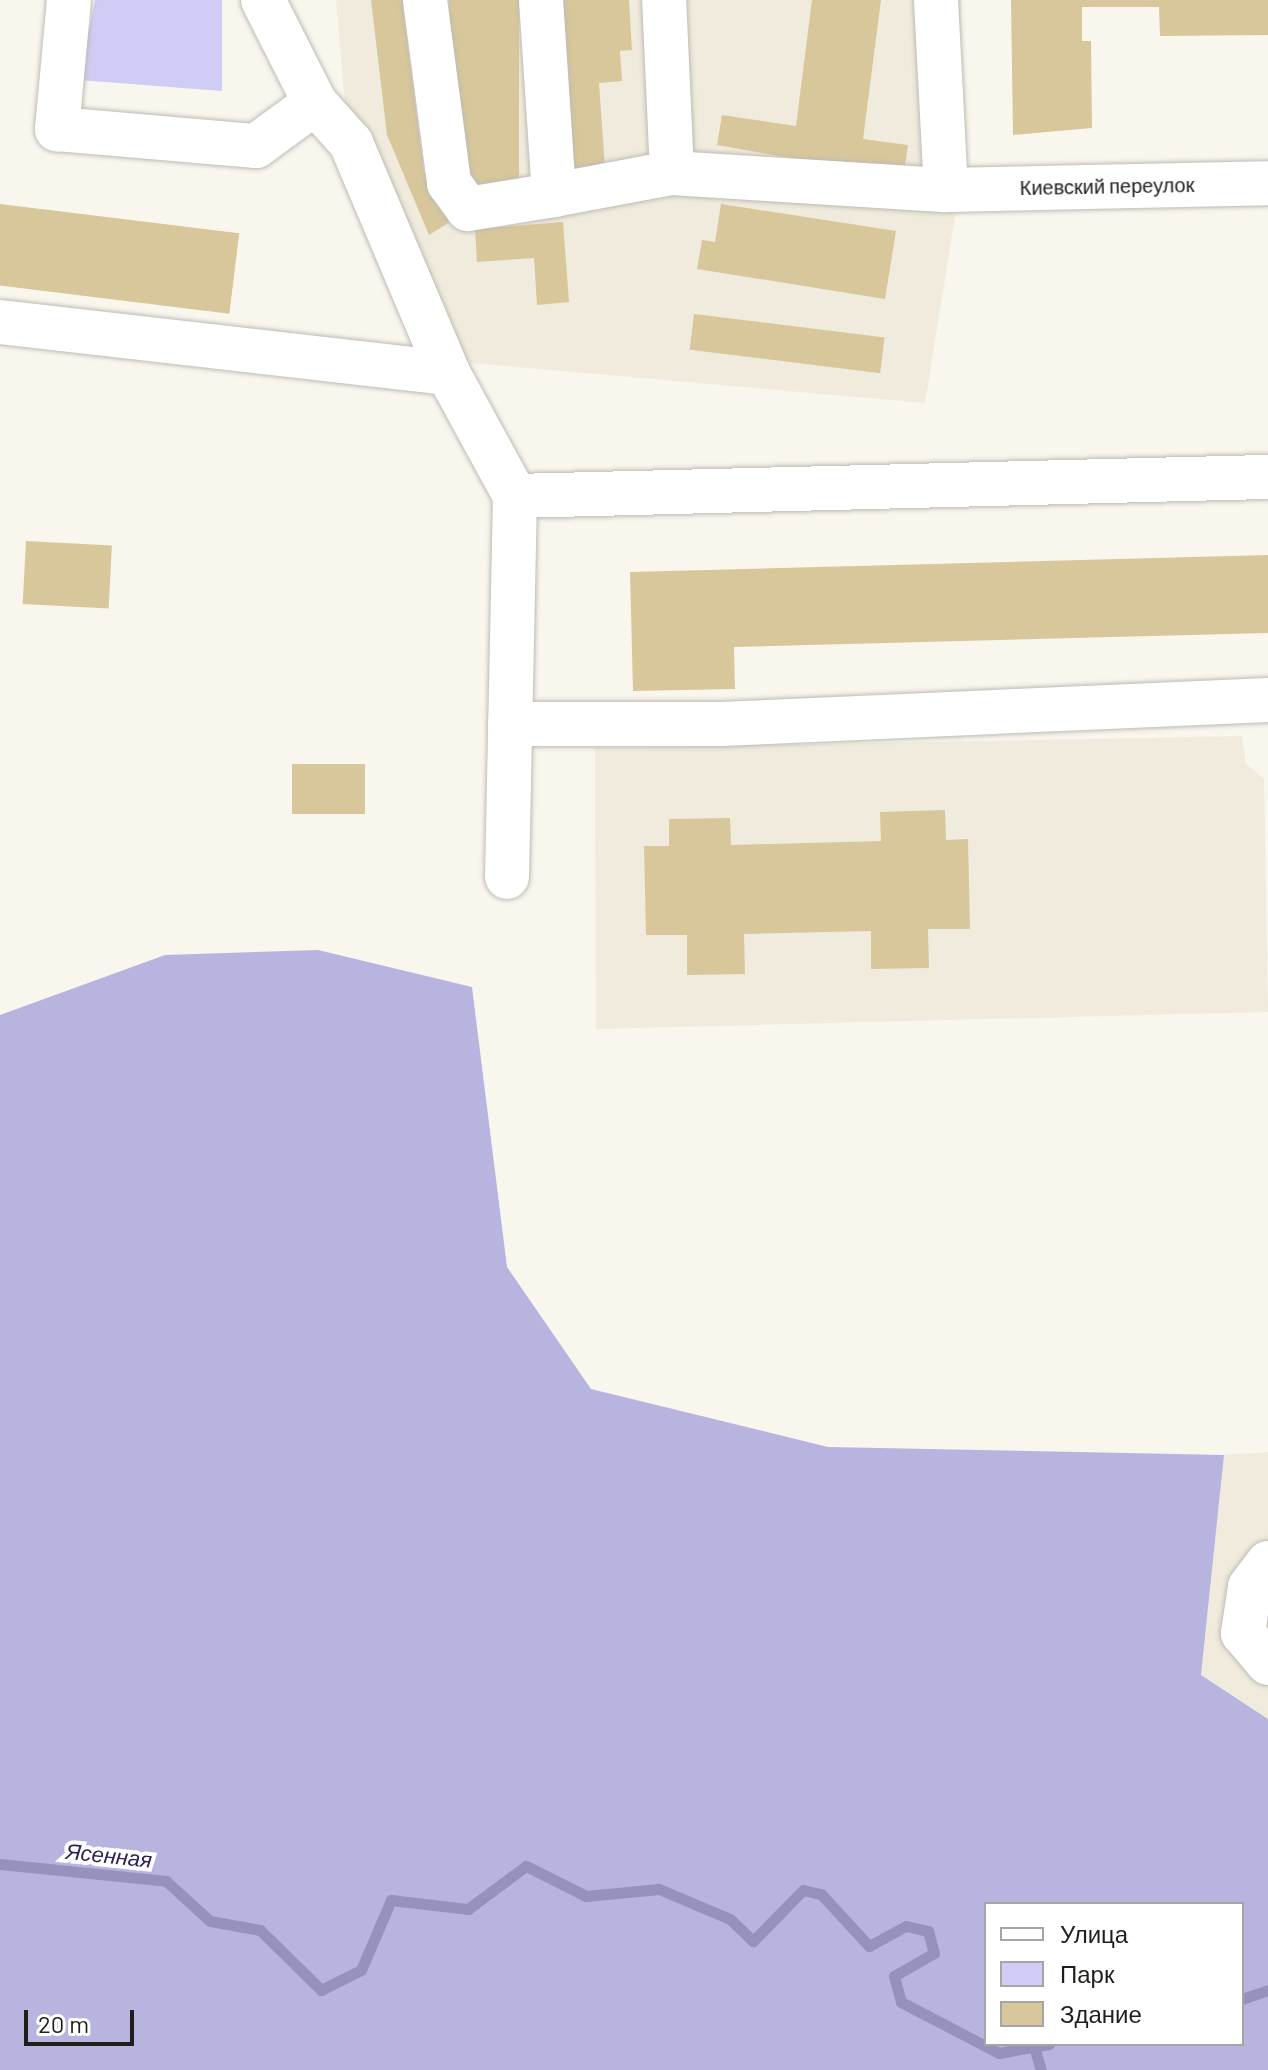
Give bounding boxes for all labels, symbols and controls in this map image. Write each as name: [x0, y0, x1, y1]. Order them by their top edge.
street label: Киевский переулок: [1019, 172, 1195, 200]
water label: Ясенная: [65, 1837, 153, 1873]
legend: [984, 1902, 1244, 2046]
text: Улица: [1060, 1919, 1128, 1948]
text: Парк: [1060, 1959, 1114, 1988]
scale bar: [28, 1994, 138, 2044]
text: Здание: [1060, 1999, 1142, 2028]
text: 20 m: [38, 2009, 89, 2038]

